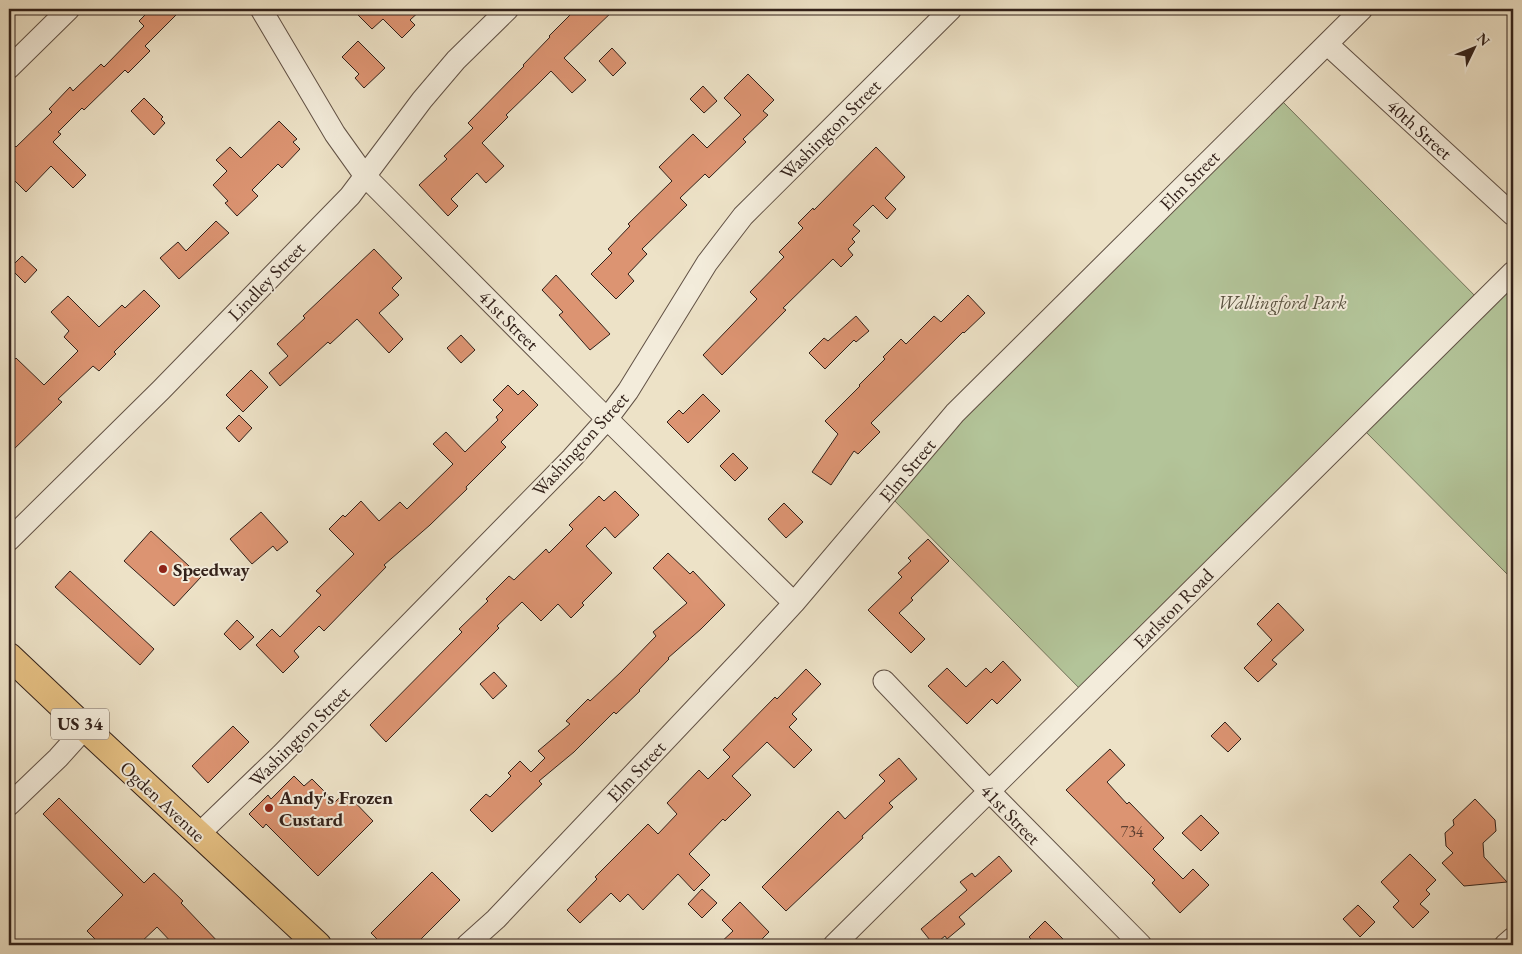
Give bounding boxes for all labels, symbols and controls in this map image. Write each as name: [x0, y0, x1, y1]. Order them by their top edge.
north arrow: [1450, 22, 1500, 72]
text: N: [1473, 29, 1494, 50]
street label: Washington Street: [775, 74, 886, 185]
street label: 40th Street: [1382, 93, 1458, 165]
street label: Elm Street: [1154, 145, 1225, 216]
street label: Lindley Street: [222, 236, 311, 326]
street label: 41st Street: [473, 285, 544, 356]
park label: Wallingford Park: [1217, 290, 1347, 315]
street label: Washington Street: [527, 387, 634, 502]
street label: Elm Street: [874, 433, 941, 507]
place label: Speedway: [173, 557, 250, 582]
marker: Speedway: [157, 563, 169, 575]
street label: Earlston Road: [1128, 563, 1219, 654]
street label: Washington Street: [244, 681, 355, 792]
road number: US 34: [51, 709, 109, 740]
street label: Elm Street: [601, 735, 671, 808]
street label: Ogden Avenue: [115, 755, 211, 847]
street label: 41st Street: [975, 778, 1046, 850]
place label: Andy's Frozen Custard: [278, 785, 393, 832]
marker: Andy's Frozen Custard: [263, 802, 275, 814]
house number: 734: [1120, 821, 1144, 842]

